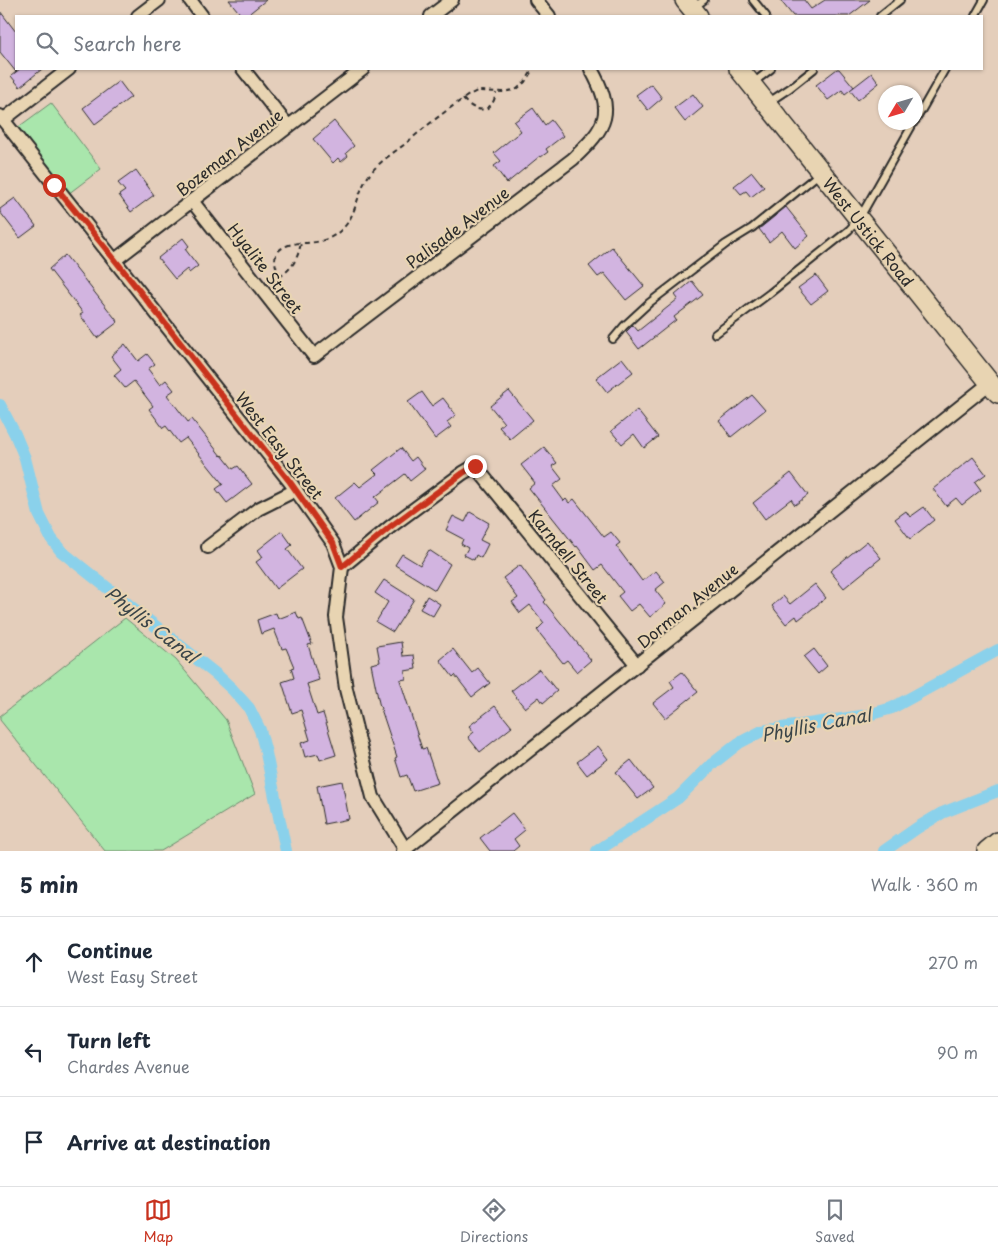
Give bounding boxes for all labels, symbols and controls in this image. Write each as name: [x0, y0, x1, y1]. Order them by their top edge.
search box: [15, 15, 983, 70]
icon: search: [33, 29, 61, 57]
text: Search here: [73, 29, 182, 57]
north arrow: [878, 85, 923, 130]
street label: Bozeman Avenue: [171, 103, 288, 201]
street label: West Ustick Road: [818, 172, 920, 291]
route start: [43, 174, 66, 197]
street label: Palisade Avenue: [400, 180, 514, 274]
street label: Hyalite Street: [223, 218, 309, 319]
street label: West Easy Street: [230, 386, 330, 504]
route end: [464, 455, 487, 478]
street label: Karndell Street: [524, 504, 615, 609]
street label: Dorman Avenue: [631, 557, 743, 653]
water label: Phyllis Canal: [100, 579, 206, 671]
water label: Phyllis Canal: [759, 700, 876, 748]
text: 5 min: [20, 868, 78, 900]
text: Walk · 360 m: [871, 872, 978, 896]
text: Continue: [67, 936, 153, 964]
icon: ahead: [20, 948, 48, 976]
text: 270 m: [928, 950, 978, 974]
text: West Easy Street: [67, 964, 198, 988]
text: Turn left: [67, 1026, 151, 1054]
icon: left: [20, 1038, 48, 1066]
text: 90 m: [937, 1040, 978, 1064]
text: Chardes Avenue: [67, 1054, 190, 1078]
icon: arrive: [20, 1128, 48, 1156]
text: Arrive at destination: [67, 1128, 271, 1156]
tab: Map: [143, 1196, 173, 1247]
tab: Directions: [460, 1196, 528, 1247]
tab: Saved: [815, 1196, 855, 1247]

